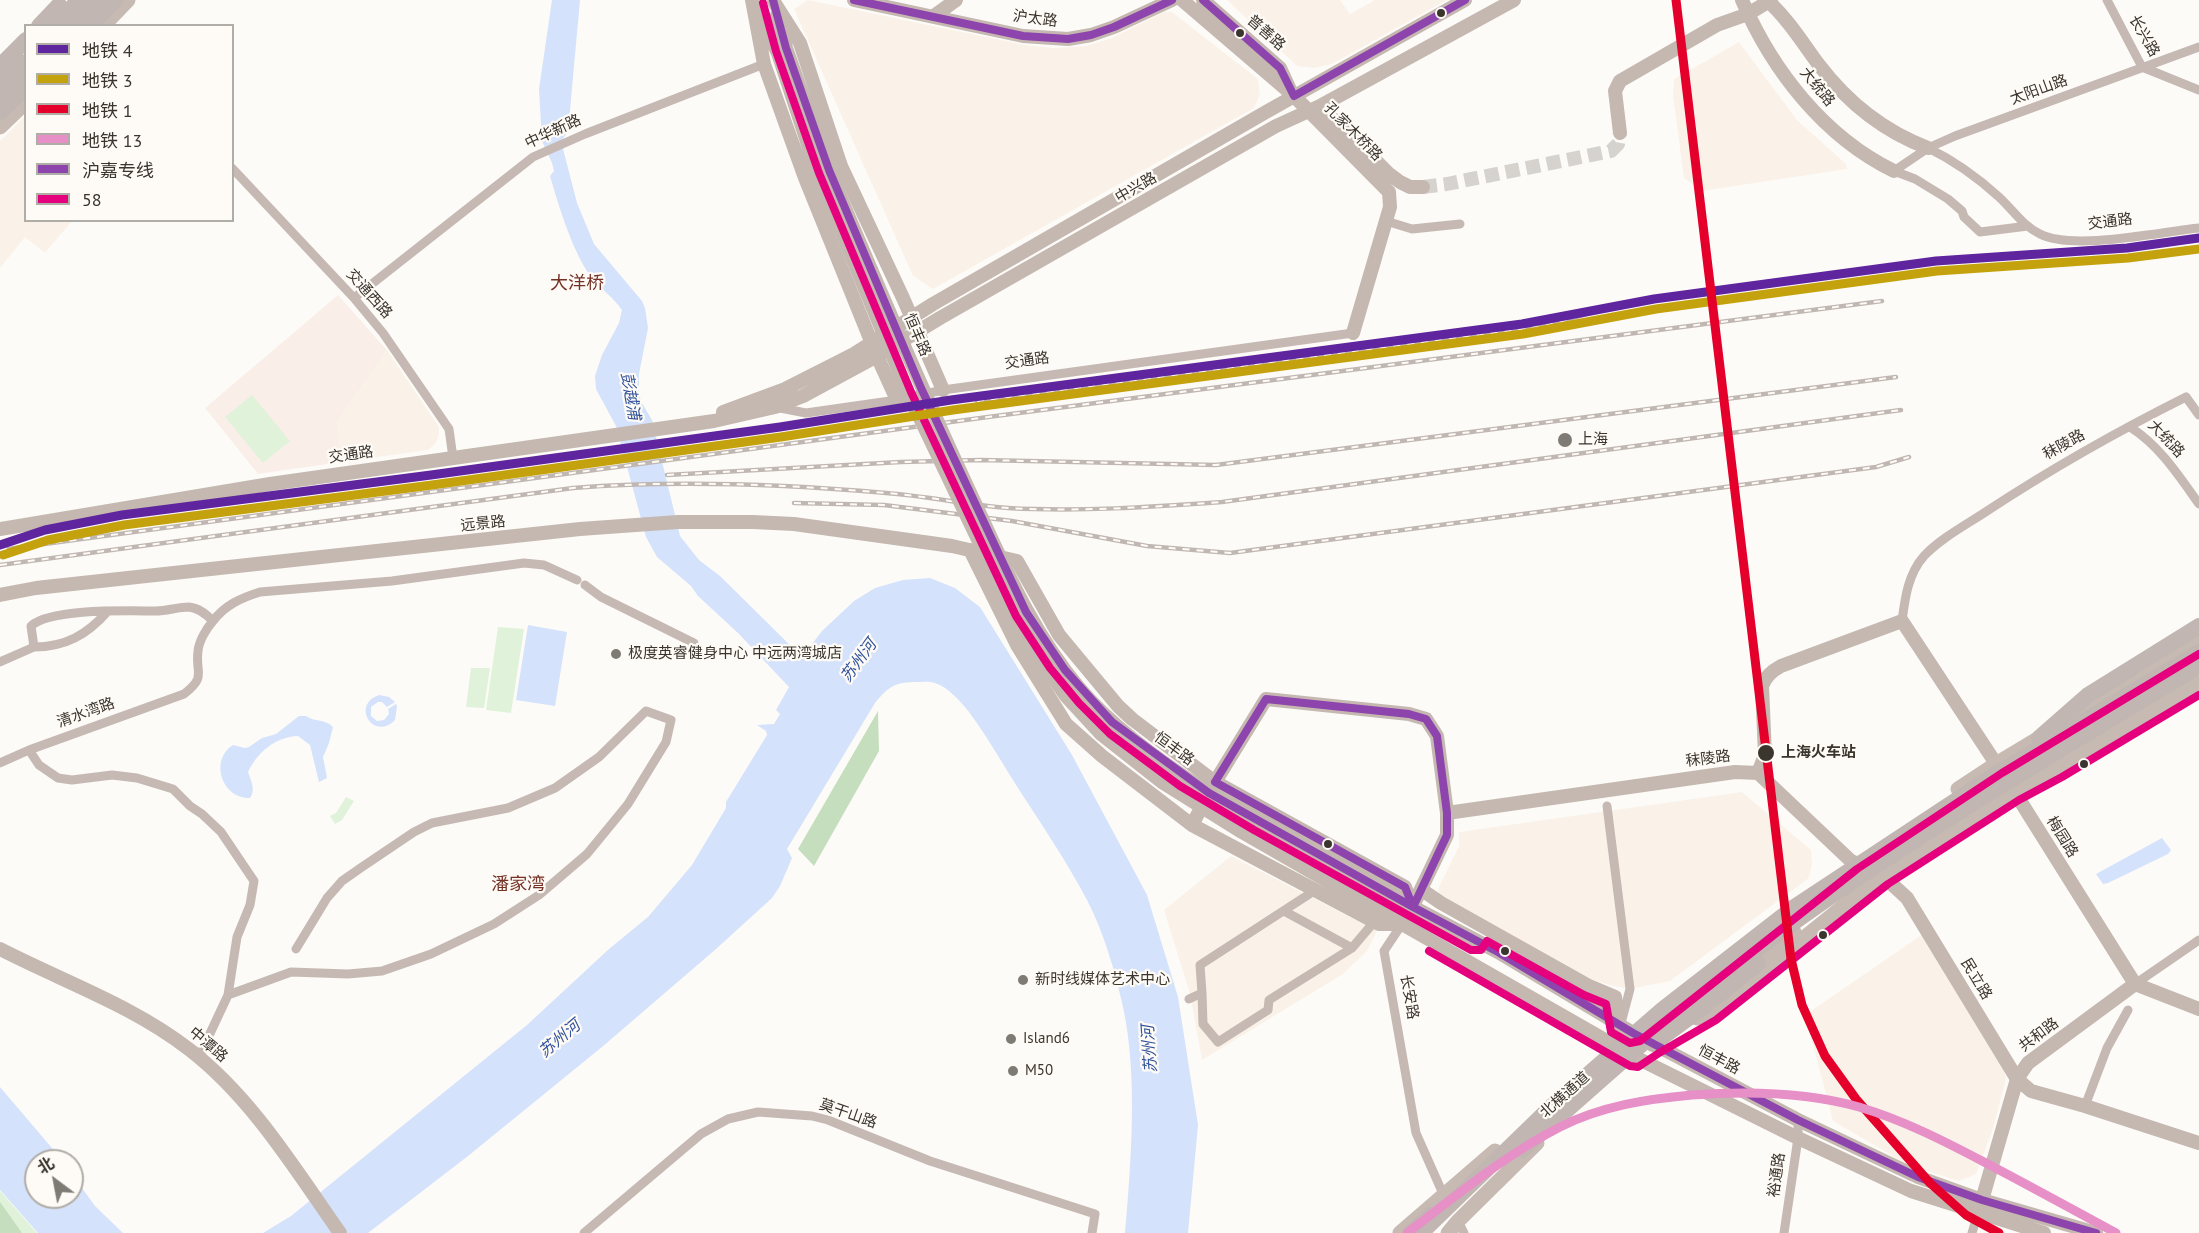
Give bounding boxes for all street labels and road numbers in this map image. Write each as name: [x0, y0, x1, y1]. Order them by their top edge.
street label: 沪太路: [1012, 7, 1058, 31]
street label: 普善路: [1243, 11, 1289, 55]
street label: 长兴路: [2125, 12, 2163, 60]
street label: 大统路: [1796, 64, 1838, 110]
street label: 太阳山路: [2008, 71, 2070, 109]
street label: 孔家木桥路: [1320, 99, 1386, 165]
street label: 中华新路: [522, 111, 584, 153]
street label: 中兴路: [1112, 169, 1160, 207]
street label: 交通路: [2087, 210, 2133, 234]
street label: 交通西路: [342, 266, 396, 322]
street label: 恒丰路: [900, 311, 934, 359]
street label: 交通路: [1003, 349, 1051, 373]
street label: 大统路: [2144, 417, 2188, 461]
street label: 秣陵路: [2040, 426, 2088, 464]
street label: 交通路: [327, 443, 375, 467]
street label: 远景路: [460, 513, 506, 535]
street label: 清水湾路: [55, 694, 117, 732]
street label: 恒丰路: [1151, 728, 1197, 770]
street label: 秣陵路: [1685, 747, 1731, 771]
street label: 梅园路: [2042, 813, 2082, 861]
street label: 民立路: [1957, 955, 1995, 1003]
street label: 长安路: [1396, 973, 1422, 1021]
street label: 共和路: [2016, 1014, 2062, 1056]
street label: 中潭路: [185, 1024, 231, 1066]
street label: 恒丰路: [1695, 1041, 1743, 1079]
street label: 北横通道: [1537, 1068, 1593, 1122]
street label: 莫干山路: [817, 1096, 879, 1132]
street label: 裕通路: [1765, 1151, 1789, 1199]

